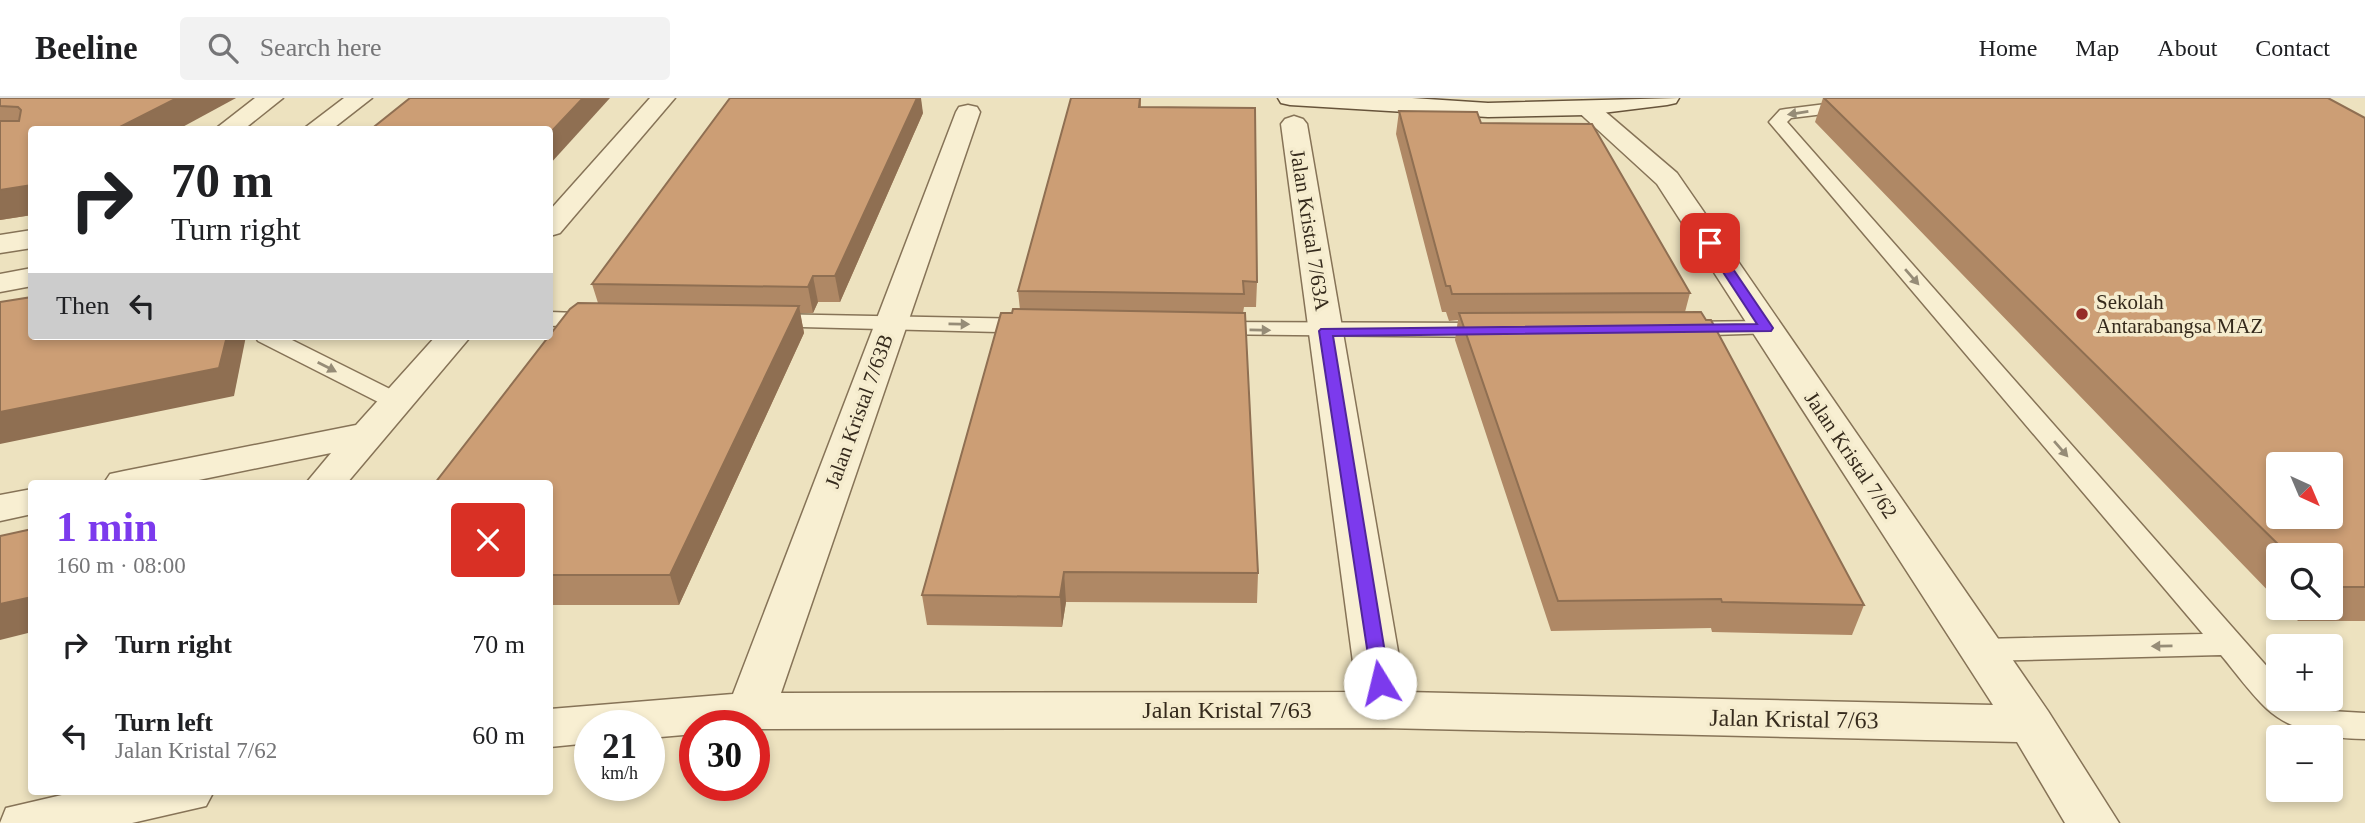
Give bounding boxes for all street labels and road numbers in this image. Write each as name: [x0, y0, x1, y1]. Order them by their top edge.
street label: Jalan Kristal 7/63A: [1285, 147, 1335, 313]
street label: Jalan Kristal 7/63B: [820, 331, 898, 491]
street label: Jalan Kristal 7/62: [1800, 387, 1902, 523]
street label: Jalan Kristal 7/63: [1142, 697, 1312, 723]
street label: Jalan Kristal 7/63: [1709, 705, 1879, 733]

